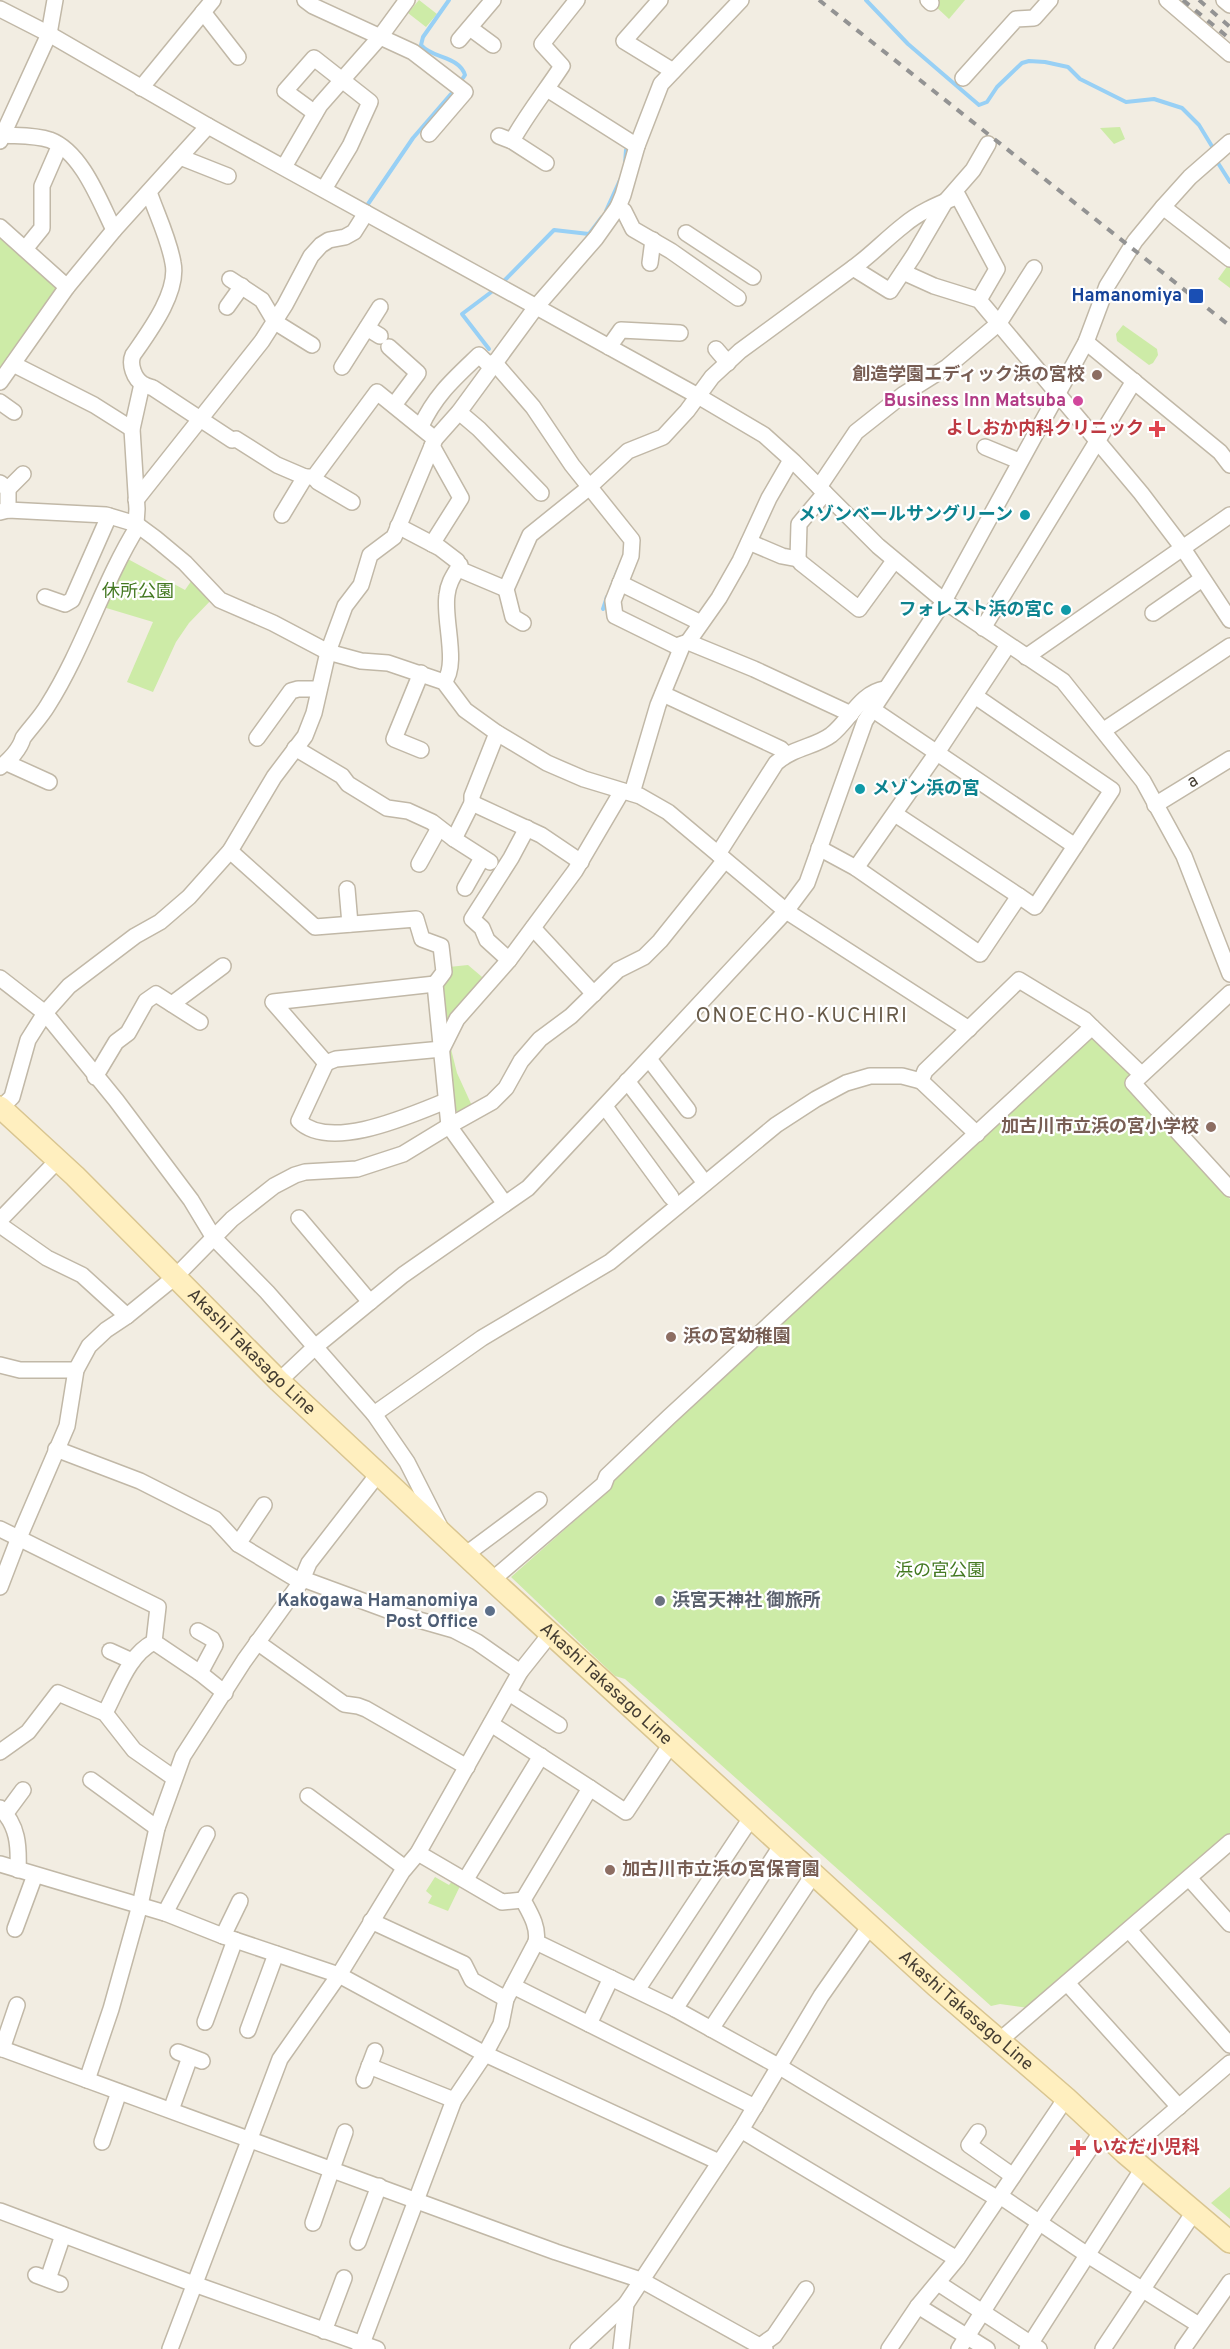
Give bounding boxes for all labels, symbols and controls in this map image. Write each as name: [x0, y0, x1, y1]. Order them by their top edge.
place label: Hamanomiya: [1071, 285, 1182, 308]
marker: Hamanomiya: [1187, 287, 1205, 305]
place label: 創造学園エディック浜の宮校: [852, 364, 1085, 387]
marker: 創造学園エディック浜の宮校: [1090, 368, 1104, 382]
place label: Business Inn Matsuba: [884, 390, 1066, 413]
marker: Business Inn Matsuba: [1071, 394, 1085, 408]
place label: よしおか内科クリニック: [946, 418, 1144, 441]
marker: よしおか内科クリニック: [1148, 420, 1166, 438]
place label: メゾンベールサングリーン: [798, 504, 1013, 527]
marker: メゾンベールサングリーン: [1018, 508, 1032, 522]
park label: 休所公園: [102, 581, 174, 604]
place label: フォレスト浜の宮C: [899, 599, 1054, 622]
marker: フォレスト浜の宮C: [1059, 603, 1073, 617]
street label: a: [1183, 770, 1203, 794]
place label: メゾン浜の宮: [872, 778, 980, 801]
marker: メゾン浜の宮: [853, 782, 867, 796]
district label: ONOECHO-KUCHIRI: [696, 1003, 908, 1030]
place label: 加古川市立浜の宮小学校: [1001, 1116, 1199, 1139]
marker: 加古川市立浜の宮小学校: [1204, 1120, 1218, 1134]
street label: Akashi Takasago Line: [182, 1284, 320, 1421]
place label: 浜の宮幼稚園: [683, 1326, 791, 1349]
marker: 浜の宮幼稚園: [664, 1330, 678, 1344]
park label: 浜の宮公園: [895, 1560, 985, 1583]
place label: Kakogawa Hamanomiya Post Office: [277, 1590, 478, 1634]
place label: 浜宮天神社 御旅所: [672, 1590, 821, 1613]
marker: 浜宮天神社 御旅所: [653, 1594, 667, 1608]
marker: Kakogawa Hamanomiya Post Office: [483, 1604, 497, 1618]
street label: Akashi Takasago Line: [535, 1618, 677, 1751]
place label: 加古川市立浜の宮保育園: [622, 1859, 820, 1882]
marker: 加古川市立浜の宮保育園: [603, 1863, 617, 1877]
street label: Akashi Takasago Line: [893, 1946, 1038, 2076]
place label: いなだ小児科: [1092, 2137, 1200, 2160]
marker: いなだ小児科: [1069, 2139, 1087, 2157]

